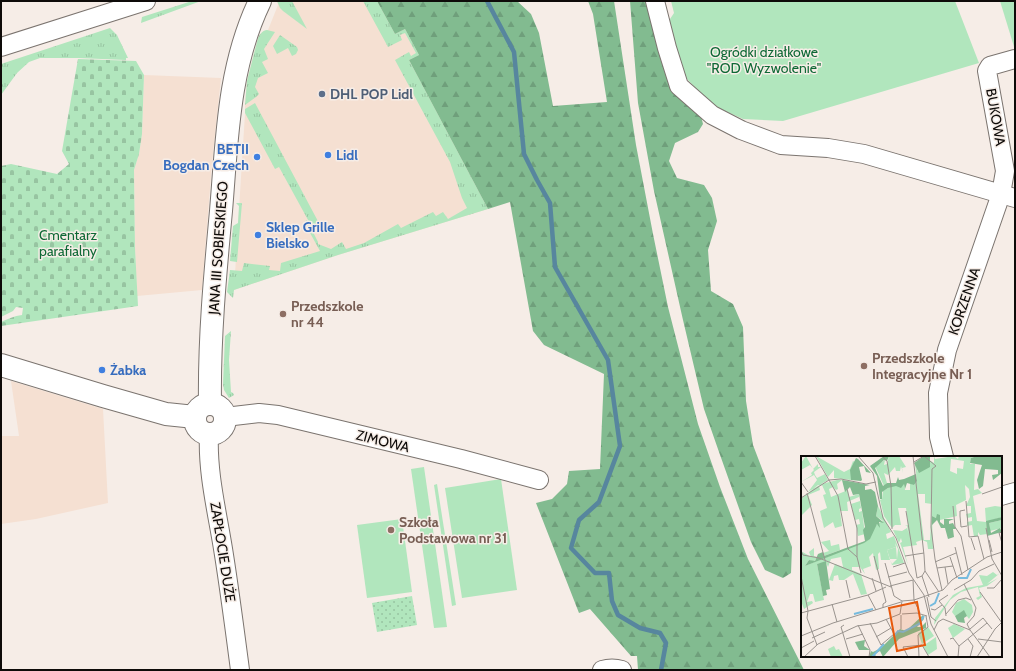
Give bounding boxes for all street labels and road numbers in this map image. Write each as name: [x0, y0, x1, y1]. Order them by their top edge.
street label: BUKOWA: [982, 87, 1010, 148]
street label: JANA III SOBIESKIEGO: [204, 180, 232, 316]
street label: KORZENNA: [944, 264, 984, 337]
street label: ZIMOWA: [354, 426, 412, 456]
street label: ZAPŁOCIE DUŻE: [206, 501, 240, 604]

